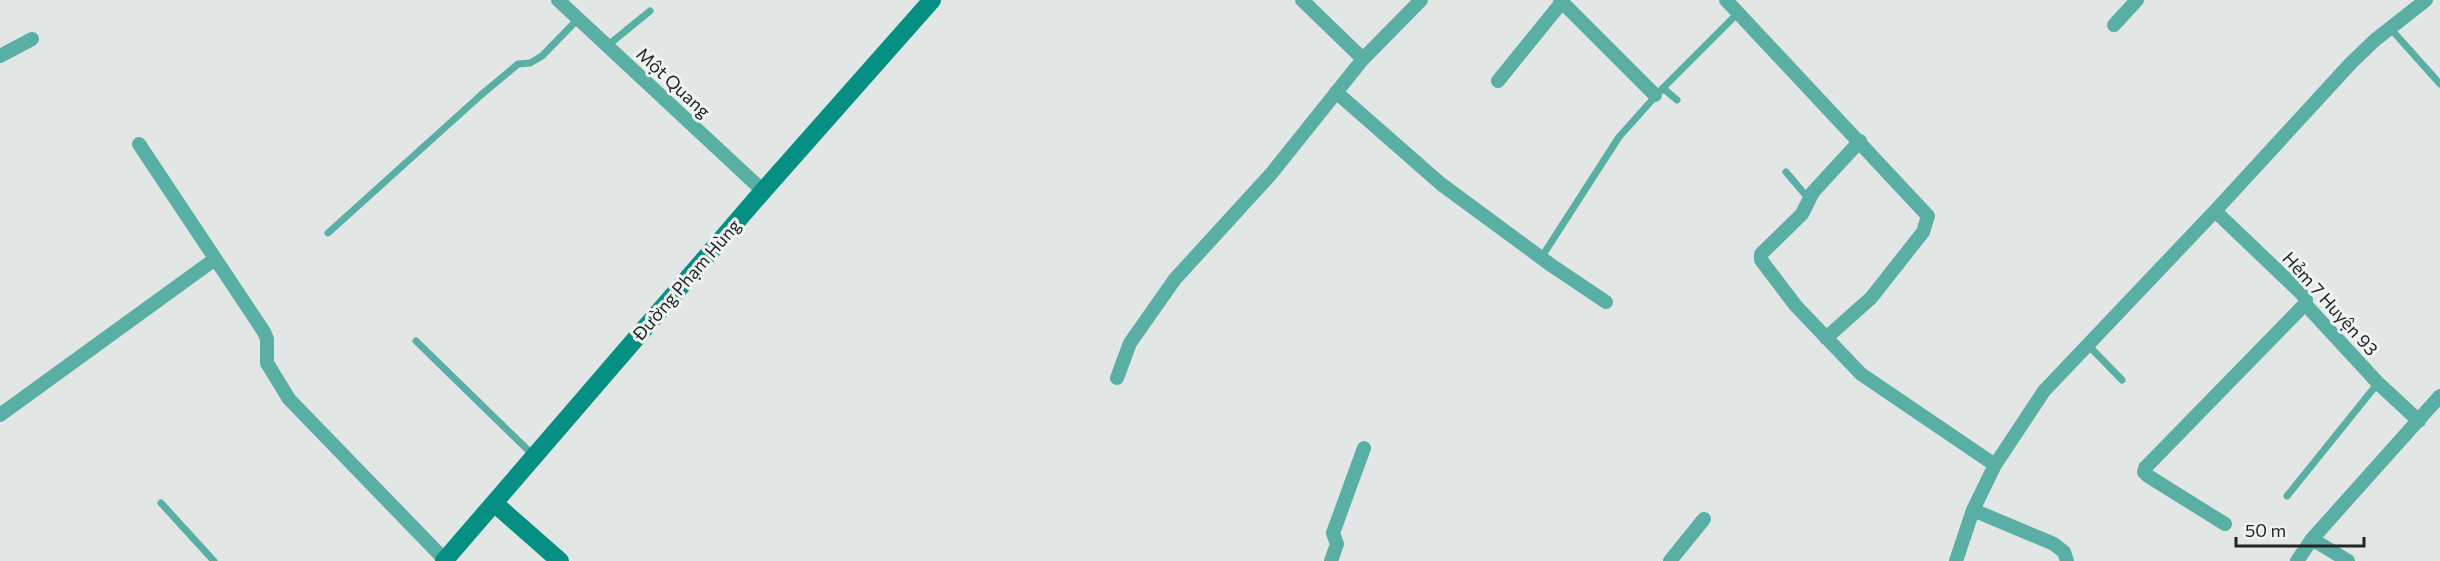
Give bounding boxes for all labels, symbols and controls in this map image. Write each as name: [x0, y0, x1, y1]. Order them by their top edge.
street label: Một Quang: [632, 43, 715, 122]
street label: Đường Phạm Hùng: [627, 214, 745, 345]
street label: Hẻm 7 Huyện 93: [2278, 247, 2383, 360]
scale bar: [2236, 510, 2364, 548]
text: 50 m: [2245, 519, 2286, 541]

